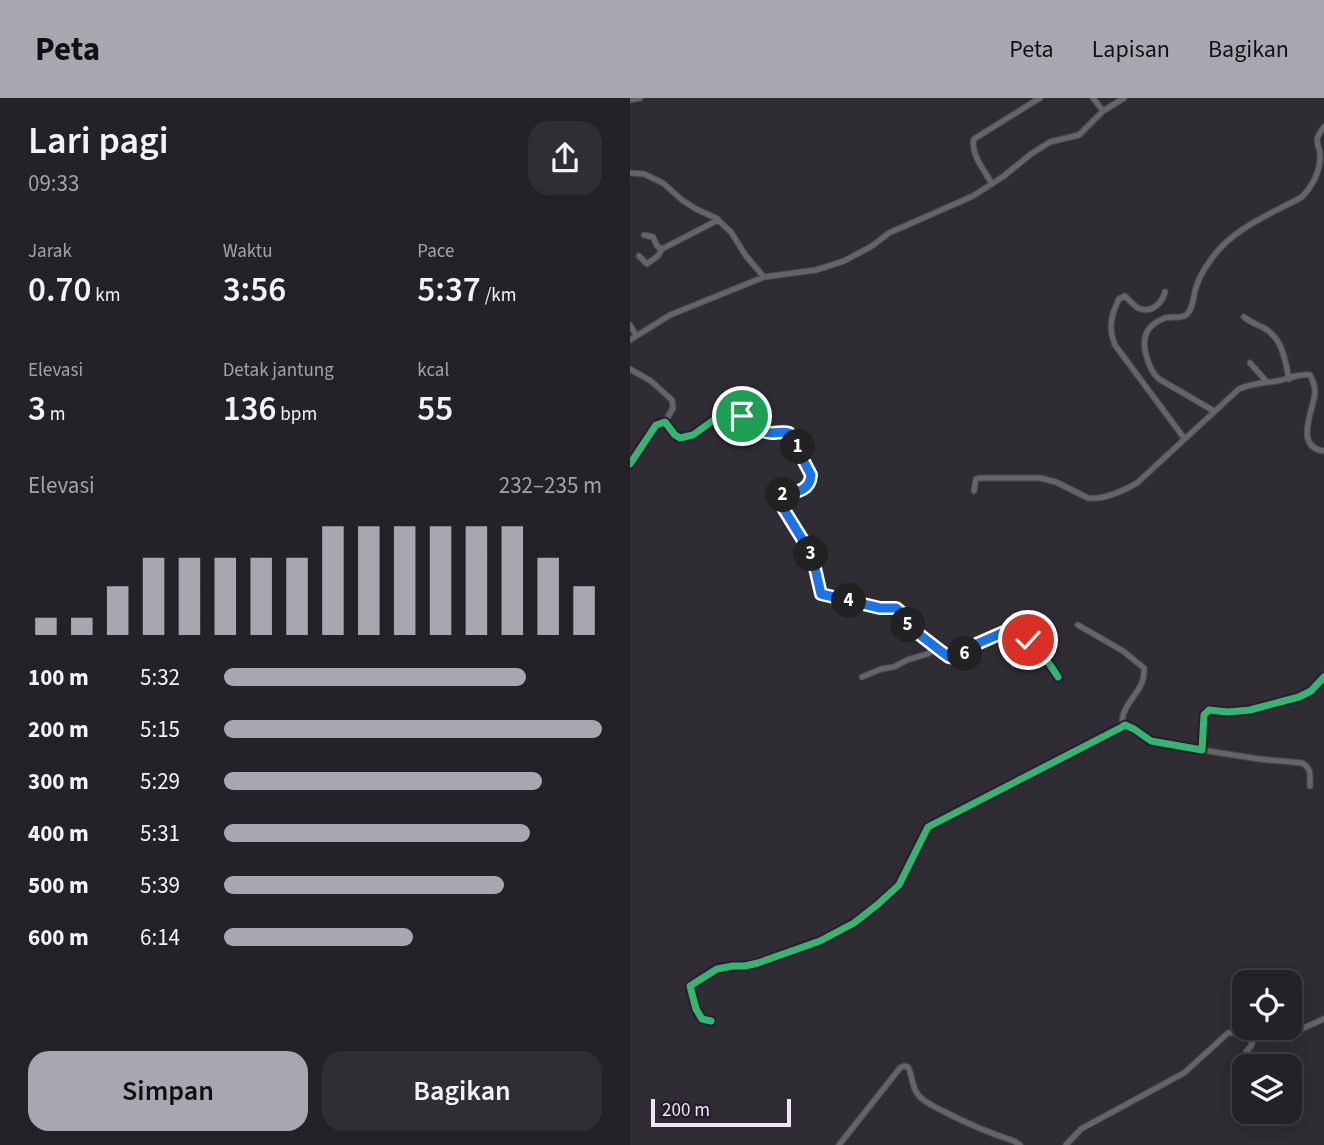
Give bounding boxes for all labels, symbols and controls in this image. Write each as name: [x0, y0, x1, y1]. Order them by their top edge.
text: Peta: [35, 26, 100, 73]
text: Peta: [1009, 32, 1054, 67]
text: Lapisan: [1092, 32, 1170, 67]
text: Bagikan: [1208, 32, 1289, 67]
text: Lari pagi: [28, 114, 169, 168]
button: share: [528, 121, 602, 195]
text: 09:33: [28, 167, 79, 200]
text: Jarak: [28, 238, 72, 265]
text: Waktu: [223, 238, 273, 265]
text: Pace: [417, 238, 455, 265]
text: 0.70: [28, 265, 92, 315]
text: 3:56: [223, 265, 286, 315]
text: 5:37: [417, 265, 481, 315]
text: km: [92, 282, 120, 309]
text: /km: [481, 282, 516, 309]
text: Elevasi: [28, 357, 83, 384]
text: Detak jantung: [223, 357, 334, 384]
text: kcal: [417, 357, 449, 384]
text: 3: [28, 384, 46, 434]
text: 136: [223, 384, 277, 434]
text: 55: [417, 384, 453, 434]
pin: [712, 386, 772, 446]
icon: arrive: [723, 397, 761, 435]
text: m: [46, 401, 66, 428]
text: bpm: [277, 401, 317, 428]
pin: 1: [780, 430, 816, 464]
text: 1: [792, 433, 803, 460]
text: Elevasi: [28, 469, 95, 502]
text: 232–235 m: [499, 469, 602, 502]
pin: 2: [766, 478, 800, 512]
text: 2: [777, 481, 788, 508]
pin: 3: [794, 536, 828, 572]
text: 3: [805, 540, 816, 567]
pin: 4: [832, 584, 866, 618]
text: 4: [843, 587, 854, 614]
pin: 5: [890, 608, 926, 642]
pin: [998, 610, 1058, 670]
text: 5: [902, 611, 913, 638]
icon: check: [1009, 621, 1047, 659]
pin: 6: [948, 636, 982, 672]
text: 6: [959, 640, 970, 667]
text: 100 m: [28, 661, 89, 694]
text: 5:32: [140, 661, 180, 694]
text: 200 m: [28, 713, 89, 746]
text: 5:15: [140, 713, 180, 746]
text: 300 m: [28, 765, 89, 798]
text: 5:29: [140, 765, 180, 798]
text: 400 m: [28, 817, 89, 850]
text: 5:31: [140, 817, 180, 850]
text: 500 m: [28, 869, 89, 902]
text: 5:39: [140, 869, 180, 902]
text: 600 m: [28, 921, 89, 954]
text: 6:14: [140, 921, 180, 954]
map controls: [1232, 970, 1302, 1124]
button: locate: [1232, 970, 1302, 1040]
button: Simpan: [28, 1051, 308, 1131]
button: Bagikan: [322, 1051, 602, 1131]
button: layers: [1232, 1054, 1302, 1124]
scale bar: [651, 1096, 791, 1128]
text: 200 m: [662, 1097, 710, 1124]

